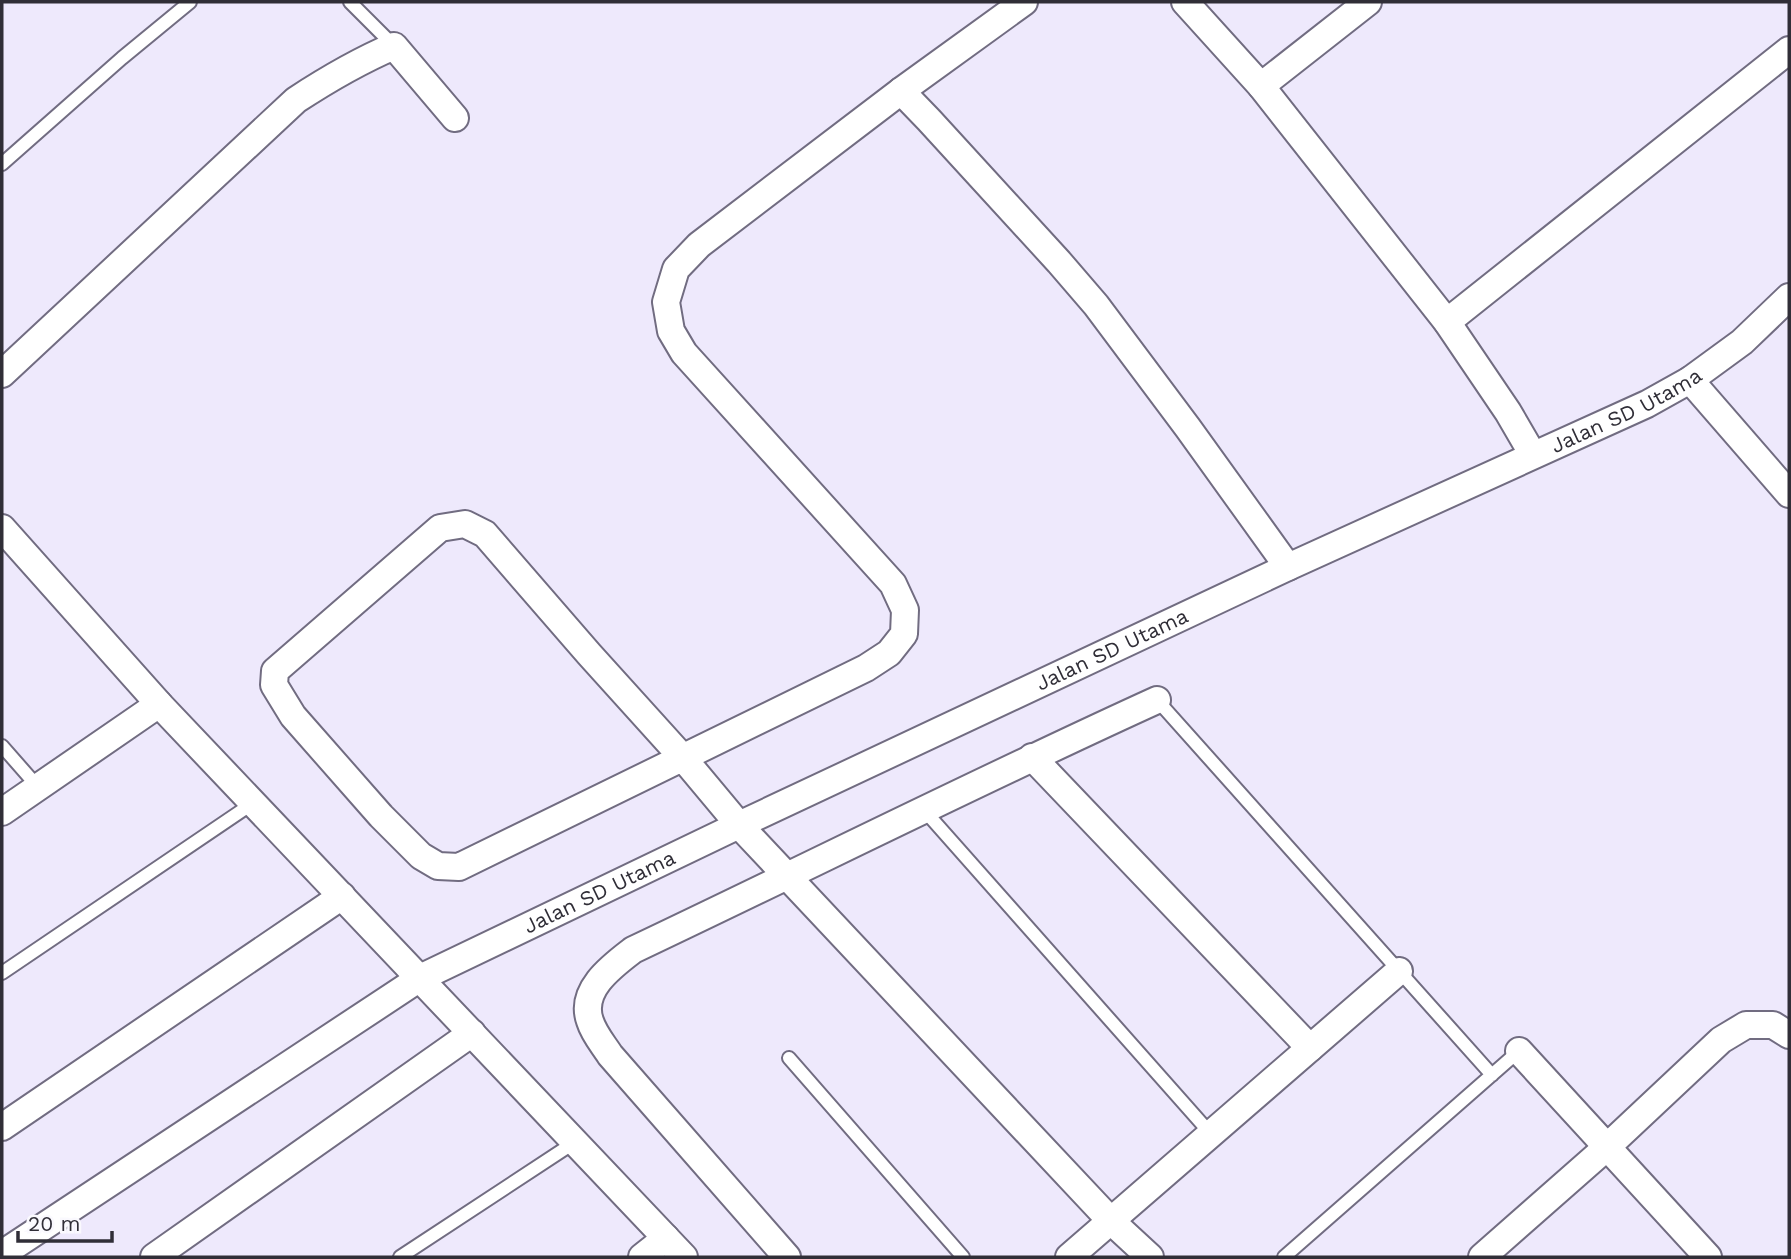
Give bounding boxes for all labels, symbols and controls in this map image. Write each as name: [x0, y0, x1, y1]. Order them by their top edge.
street label: Jalan SD Utama: [1547, 362, 1707, 458]
street label: Jalan SD Utama: [1032, 603, 1192, 696]
street label: Jalan SD Utama: [519, 844, 679, 938]
scale bar: [18, 1200, 112, 1244]
text: 20 m: [28, 1211, 80, 1236]

